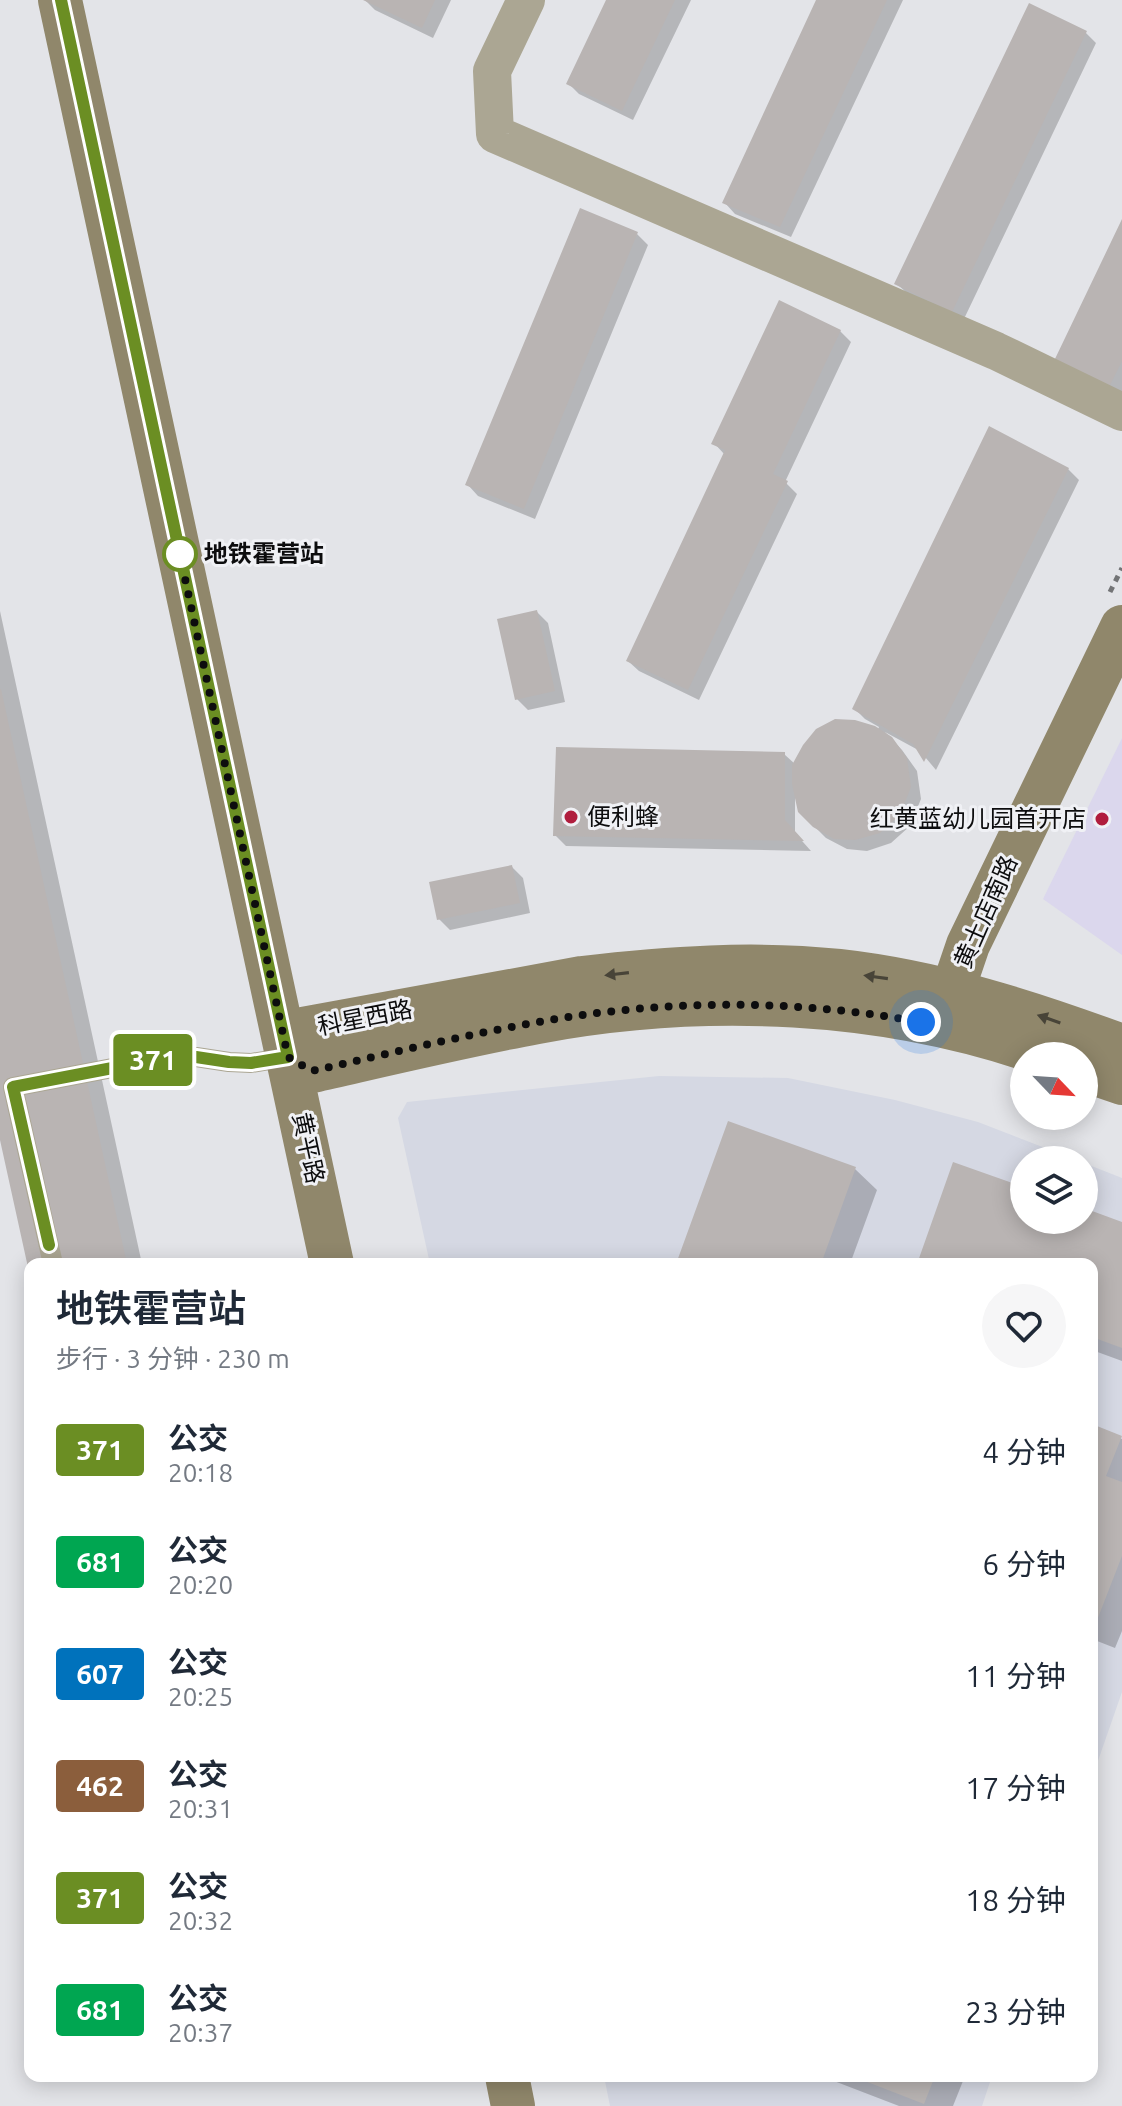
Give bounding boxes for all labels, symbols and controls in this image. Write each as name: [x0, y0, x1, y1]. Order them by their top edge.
marker: 地铁霍营站: [163, 537, 197, 571]
place label: 地铁霍营站: [204, 540, 324, 567]
place label: 便利蜂: [587, 803, 659, 830]
place label: 红黄蓝幼儿园首开店: [870, 805, 1086, 832]
marker: 便利蜂: [562, 808, 580, 826]
marker: 红黄蓝幼儿园首开店: [1093, 810, 1111, 828]
street label: 黄土店南路: [949, 851, 1022, 972]
one-way arrow: [604, 968, 629, 981]
one-way arrow: [863, 970, 888, 983]
street label: 科星西路: [315, 995, 415, 1040]
your location: [901, 1002, 941, 1042]
one-way arrow: [1036, 1013, 1060, 1025]
line badge: 371: [107, 1034, 199, 1086]
north arrow: [1010, 1042, 1098, 1130]
map controls: [1010, 1042, 1098, 1234]
text: 371: [129, 1044, 177, 1075]
street label: 黄平路: [288, 1110, 329, 1186]
button: layers: [1010, 1146, 1098, 1234]
button: heart: [982, 1284, 1066, 1368]
text: 地铁霍营站: [56, 1287, 246, 1329]
text: 步行 · 3 分钟 · 230 m: [56, 1344, 290, 1373]
text: 公交: [168, 1421, 228, 1455]
text: 371: [76, 1434, 124, 1465]
text: 4 分钟: [982, 1435, 1066, 1469]
text: 20:18: [168, 1458, 233, 1487]
text: 公交: [168, 1533, 228, 1567]
text: 681: [76, 1546, 124, 1577]
text: 6 分钟: [982, 1547, 1066, 1581]
text: 20:20: [168, 1570, 233, 1599]
text: 公交: [168, 1645, 228, 1679]
text: 607: [76, 1658, 124, 1689]
text: 11 分钟: [965, 1659, 1066, 1693]
text: 20:25: [168, 1682, 233, 1711]
text: 公交: [168, 1757, 228, 1791]
text: 462: [76, 1770, 124, 1801]
text: 17 分钟: [965, 1771, 1066, 1805]
text: 20:31: [168, 1794, 233, 1823]
text: 公交: [168, 1869, 228, 1903]
text: 371: [76, 1882, 124, 1913]
text: 18 分钟: [965, 1883, 1066, 1917]
text: 20:32: [168, 1906, 233, 1935]
text: 公交: [168, 1981, 228, 2015]
text: 681: [76, 1994, 124, 2025]
text: 23 分钟: [965, 1995, 1066, 2029]
text: 20:37: [168, 2018, 233, 2047]

